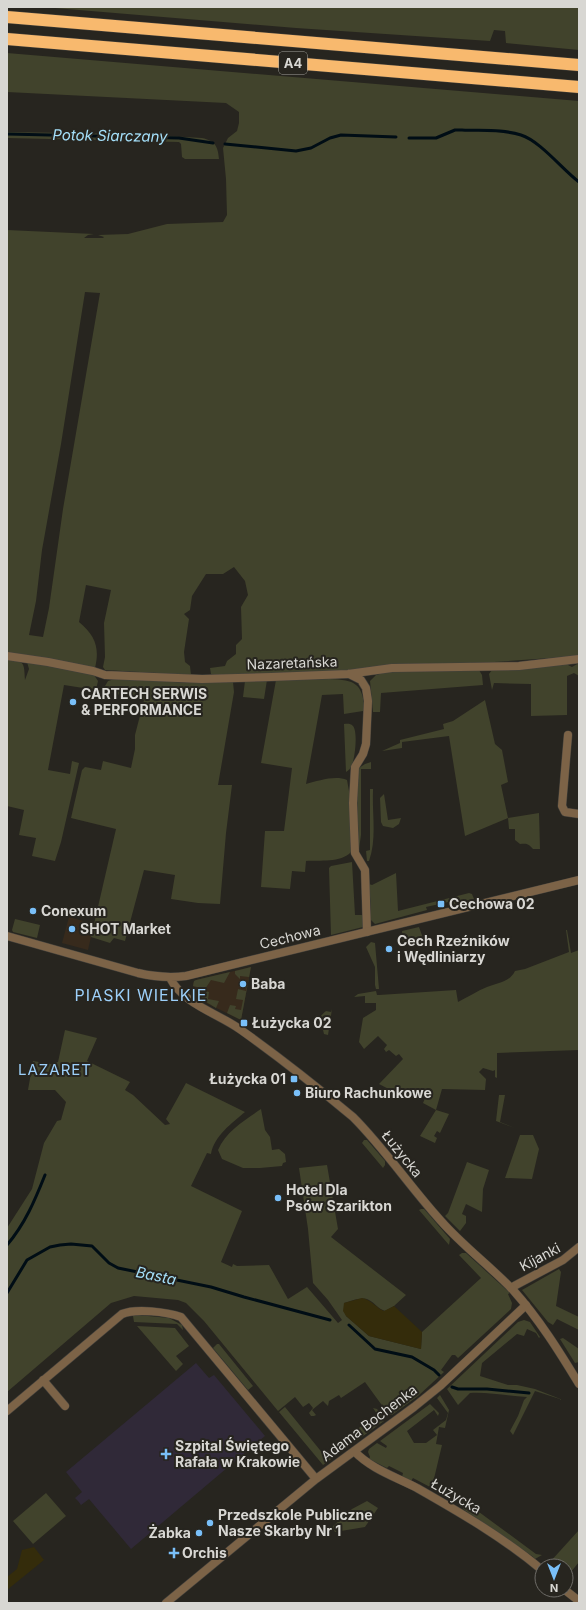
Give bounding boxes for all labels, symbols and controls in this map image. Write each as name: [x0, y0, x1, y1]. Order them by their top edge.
road number: A4: [279, 52, 307, 74]
water label: Potok Siarczany: [52, 125, 168, 146]
street label: Nazaretańska: [246, 652, 338, 673]
place label: CARTECH SERWIS & PERFORMANCE: [81, 685, 207, 718]
marker: CARTECH SERWIS & PERFORMANCE: [68, 697, 78, 707]
place label: Cechowa 02: [449, 895, 535, 912]
marker: Cechowa 02: [436, 899, 446, 909]
place label: Conexum: [41, 902, 106, 919]
marker: Conexum: [28, 906, 38, 916]
place label: SHOT Market: [80, 920, 171, 937]
street label: Cechowa: [258, 921, 322, 952]
marker: SHOT Market: [67, 924, 77, 934]
place label: Cech Rzeźników i Wędliniarzy: [397, 932, 510, 965]
marker: Cech Rzeźników i Wędliniarzy: [384, 944, 394, 954]
place label: Baba: [251, 975, 285, 992]
marker: Baba: [238, 979, 248, 989]
district label: PIASKI WIELKIE: [75, 985, 207, 1005]
place label: Łużycka 02: [252, 1014, 332, 1031]
marker: Łużycka 02: [239, 1018, 249, 1028]
district label: LAZARET: [18, 1060, 92, 1079]
place label: Łużycka 01: [209, 1070, 286, 1087]
marker: Łużycka 01: [289, 1074, 299, 1084]
place label: Biuro Rachunkowe: [305, 1084, 432, 1101]
marker: Biuro Rachunkowe: [292, 1088, 302, 1098]
street label: Łużycka: [378, 1127, 426, 1181]
place label: Hotel Dla Psów Szarikton: [286, 1181, 392, 1214]
marker: Hotel Dla Psów Szarikton: [273, 1193, 283, 1203]
street label: Kijanki: [517, 1239, 563, 1274]
water label: Basta: [134, 1262, 178, 1289]
street label: Adama Bochenka: [317, 1381, 420, 1464]
place label: Szpital Świętego Rafała w Krakowie: [175, 1437, 300, 1470]
marker: Szpital Świętego Rafała w Krakowie: [160, 1448, 172, 1460]
street label: Łużycka: [428, 1474, 485, 1517]
place label: Przedszkole Publiczne Nasze Skarby Nr 1: [218, 1506, 373, 1539]
marker: Przedszkole Publiczne Nasze Skarby Nr 1: [205, 1518, 215, 1528]
place label: Żabka: [149, 1523, 191, 1541]
marker: Żabka: [194, 1528, 204, 1538]
place label: Orchis: [182, 1544, 227, 1561]
marker: Orchis: [169, 1548, 179, 1558]
north arrow: [534, 1558, 574, 1598]
text: N: [550, 1581, 558, 1595]

